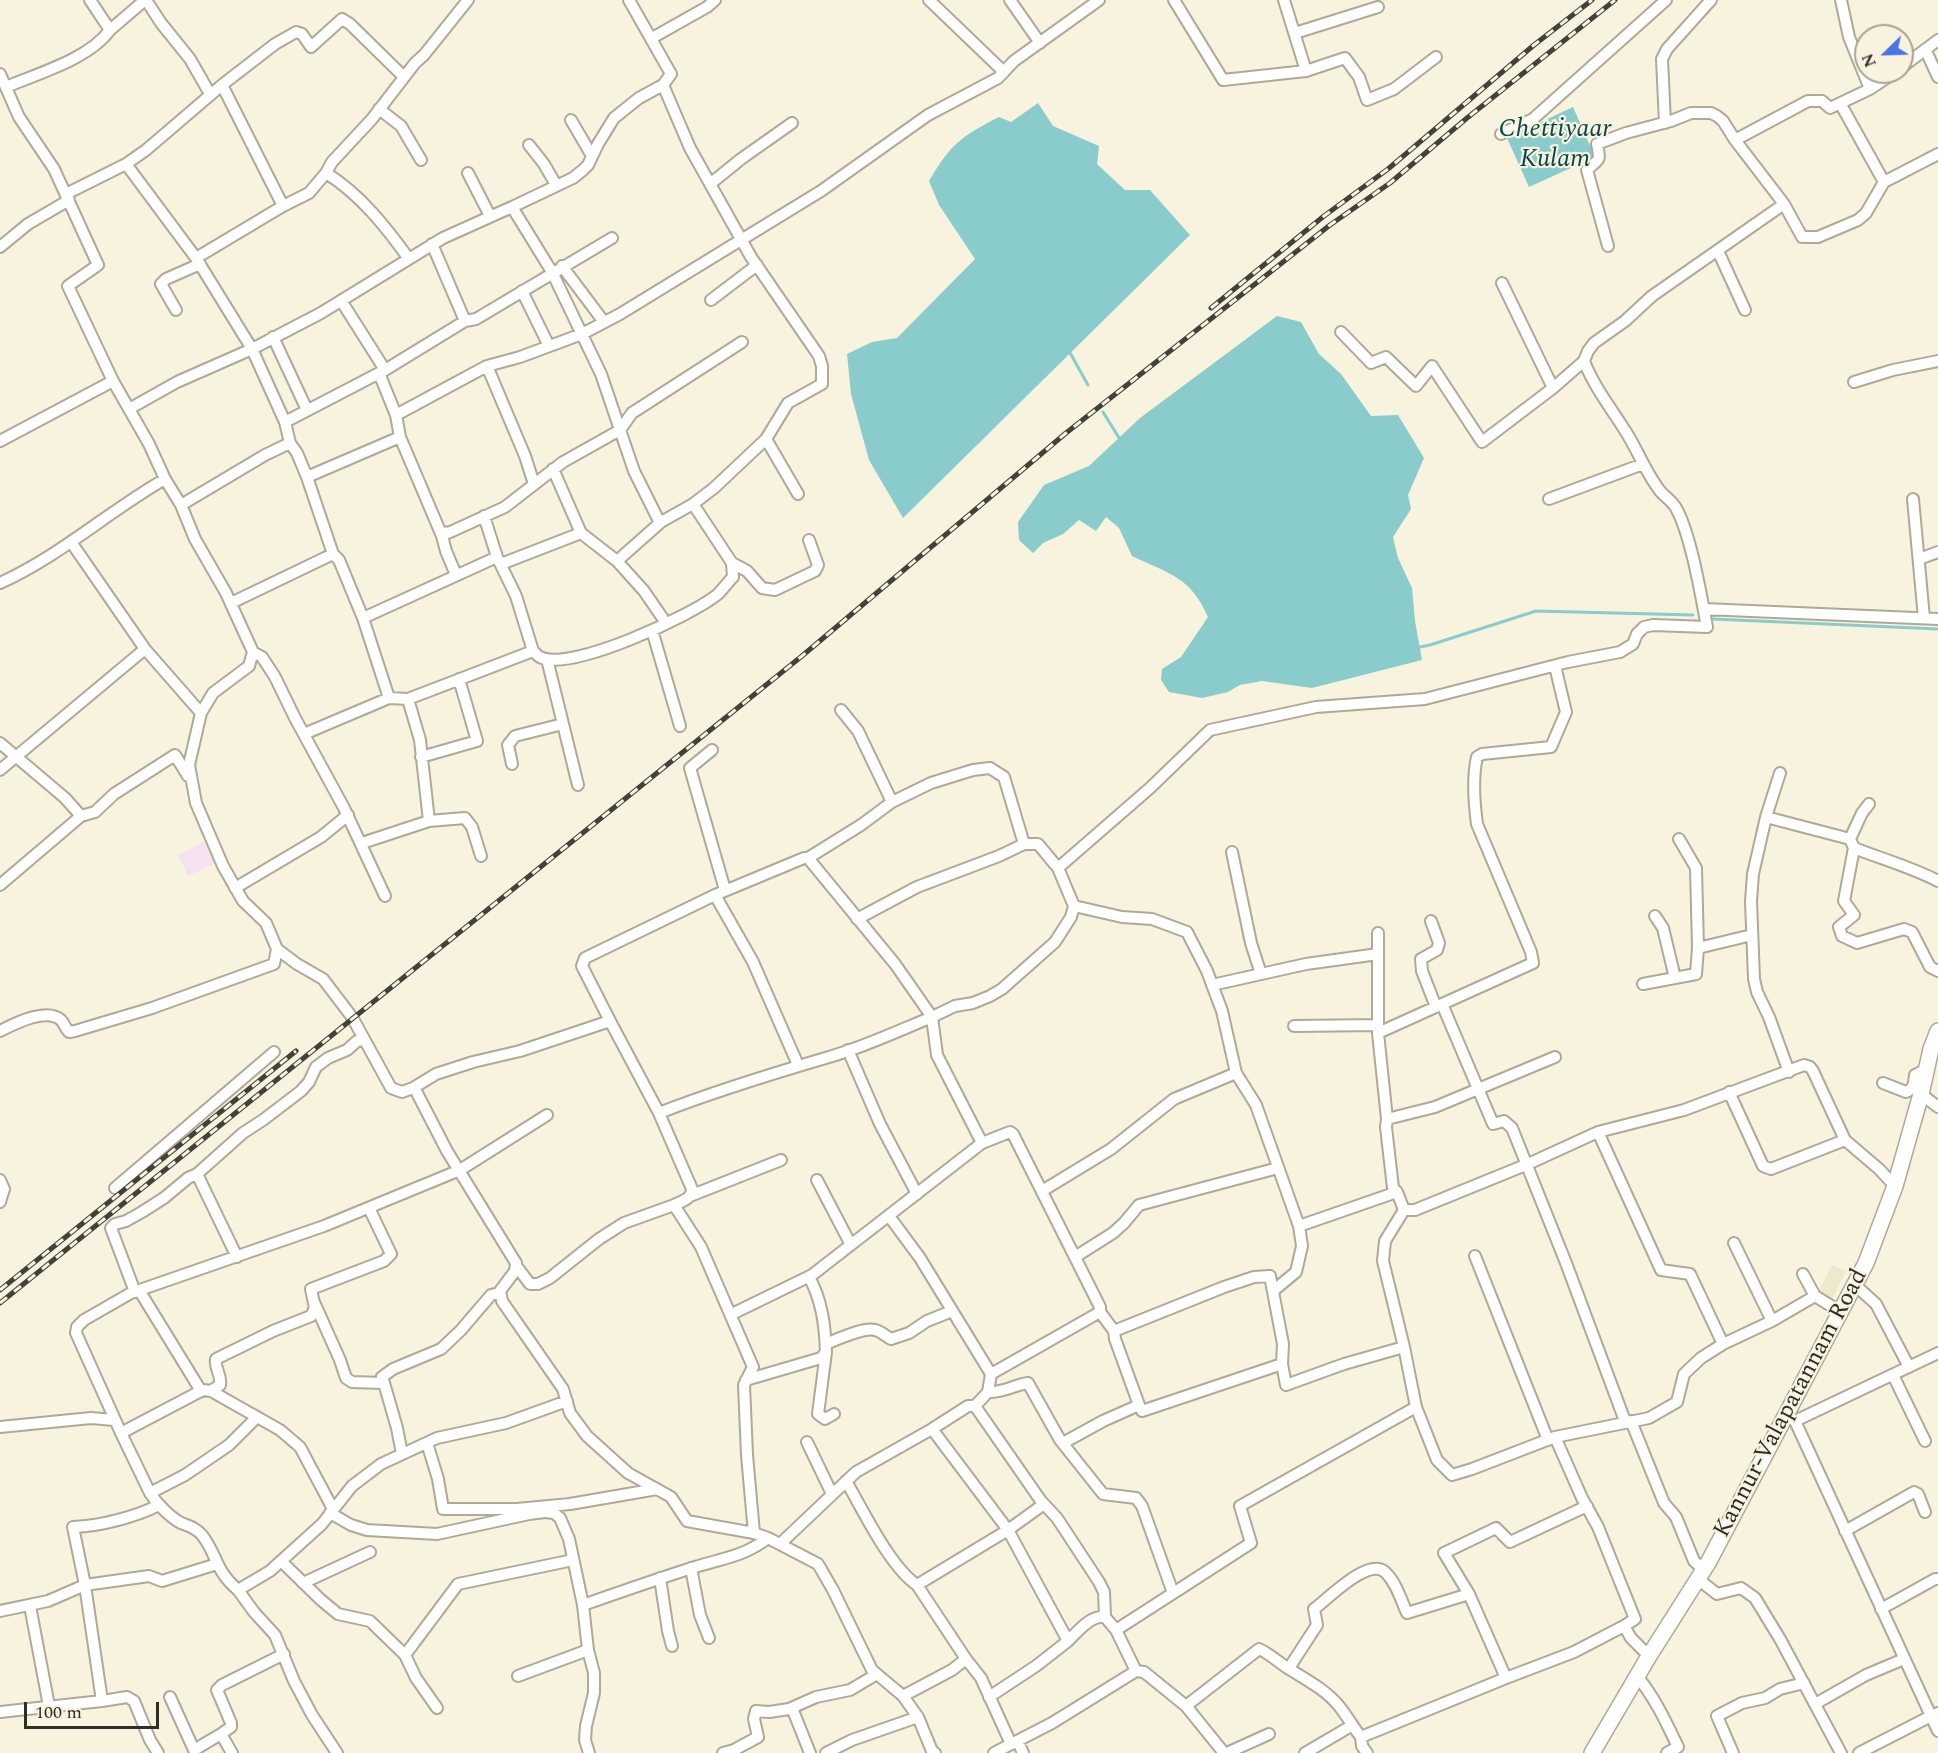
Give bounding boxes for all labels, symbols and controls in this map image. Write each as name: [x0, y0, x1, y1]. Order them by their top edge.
north arrow: [1854, 24, 1914, 84]
text: N: [1856, 50, 1883, 71]
water label: Chettiyaar Kulam: [1499, 115, 1611, 176]
street label: Kannur-Valapatannam Road: [1709, 1265, 1875, 1543]
scale bar: [27, 1690, 162, 1728]
text: 100 m: [35, 1699, 82, 1726]

